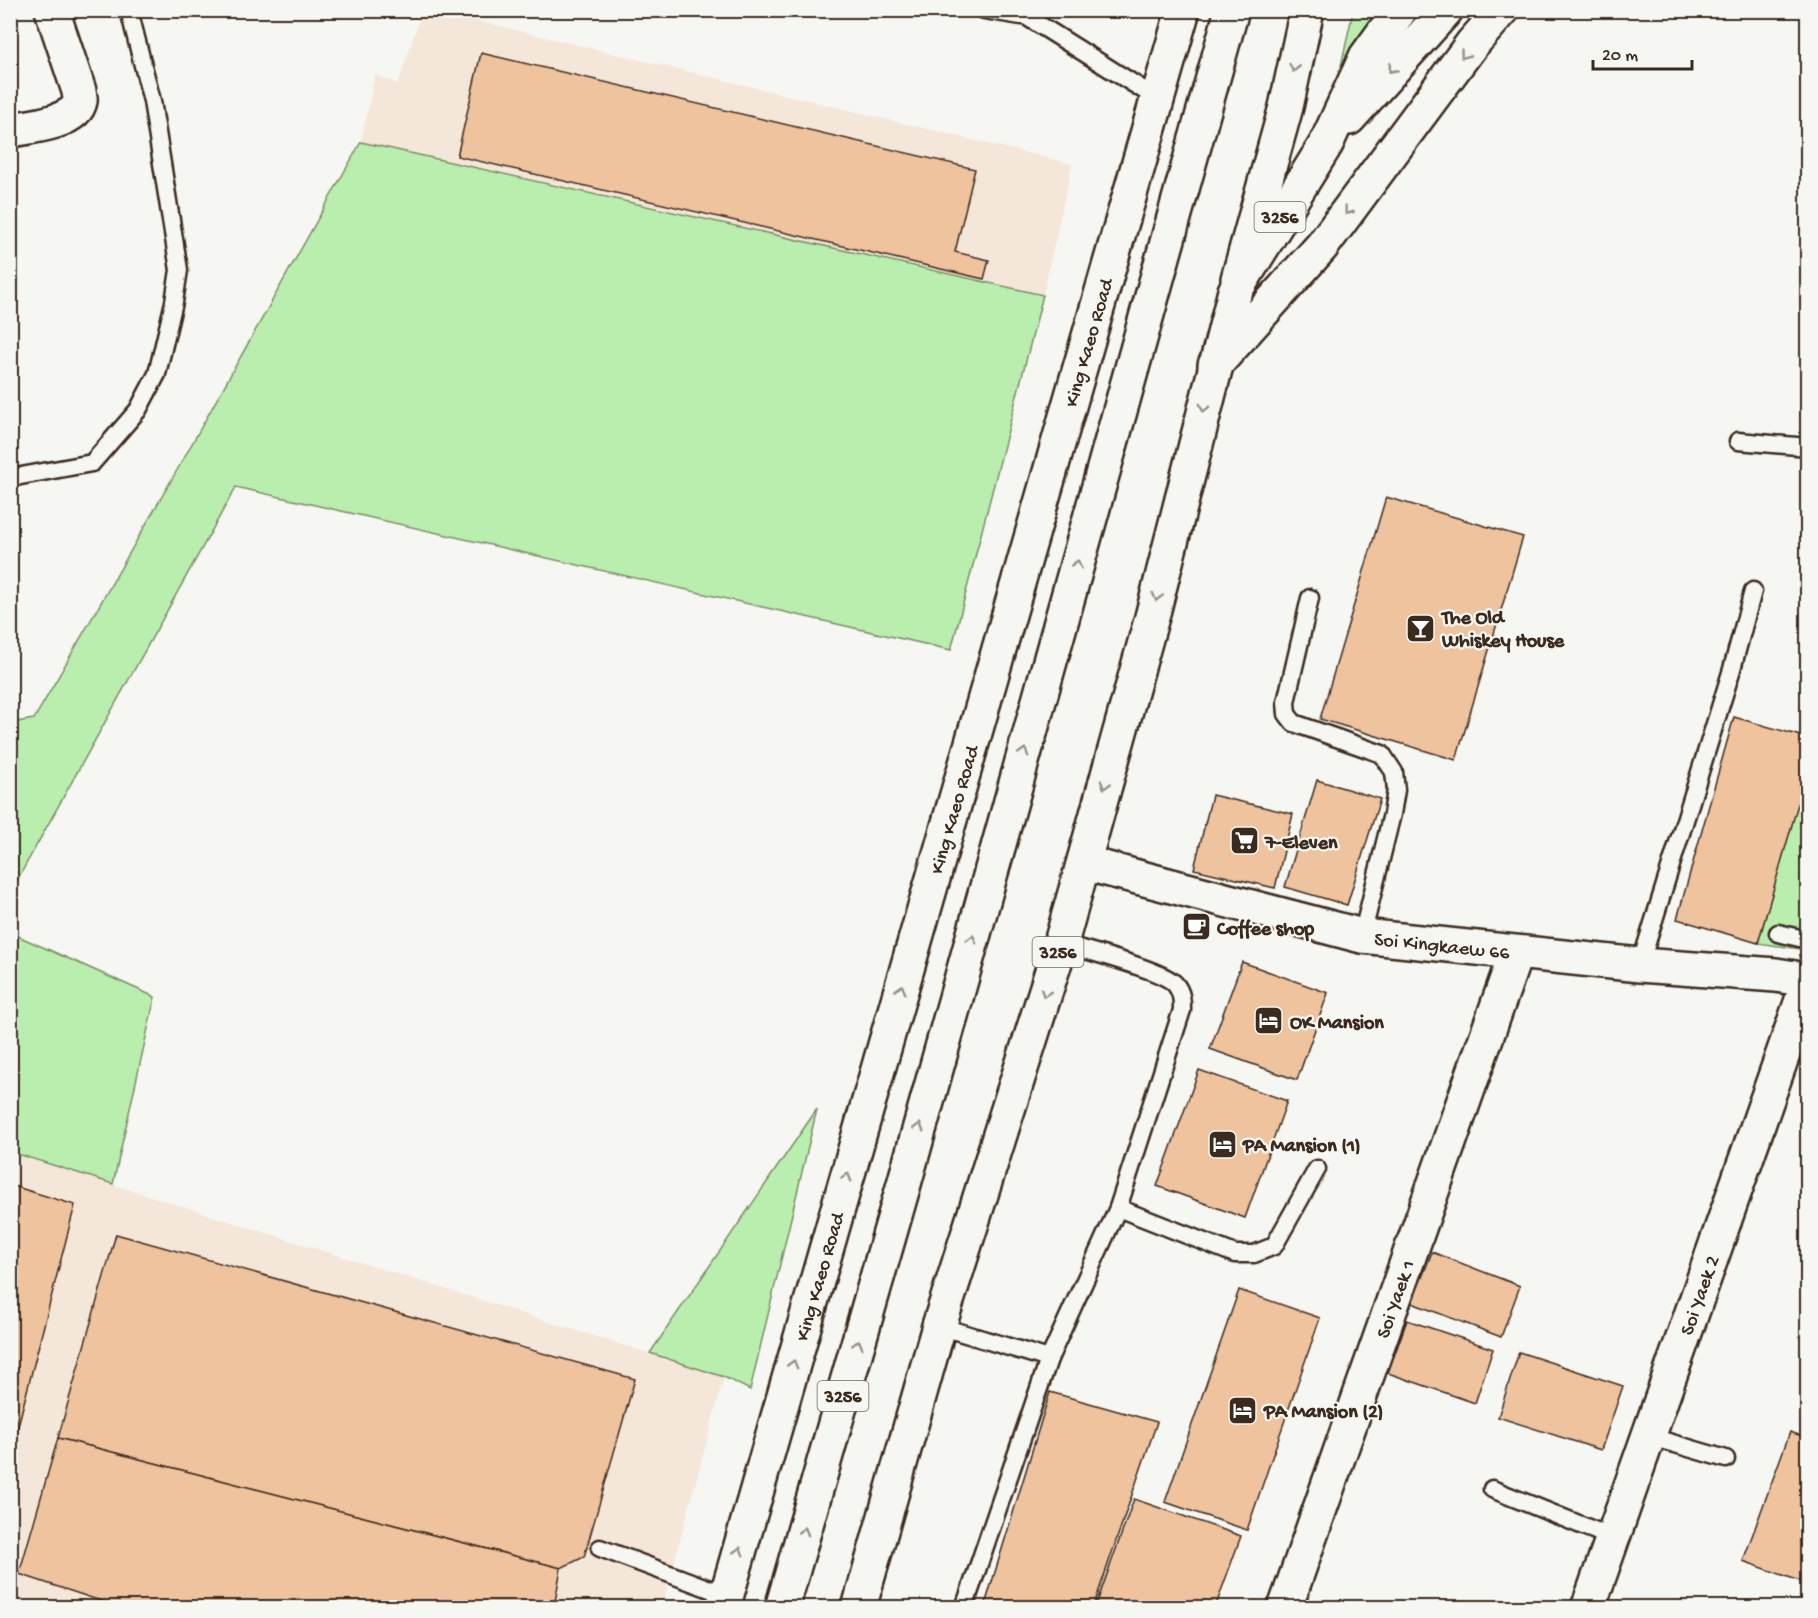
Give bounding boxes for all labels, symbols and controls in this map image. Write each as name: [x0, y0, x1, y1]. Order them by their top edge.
scale bar: [1593, 33, 1692, 71]
text: 20 m: [1602, 46, 1638, 67]
one-way arrow: [1460, 48, 1471, 59]
one-way arrow: [1289, 62, 1302, 72]
one-way arrow: [1388, 62, 1399, 73]
road number: 3256: [1254, 202, 1306, 232]
one-way arrow: [1344, 205, 1355, 216]
street label: King Kaeo Road: [1061, 274, 1121, 410]
one-way arrow: [1199, 403, 1212, 413]
one-way arrow: [1070, 559, 1082, 570]
one-way arrow: [1152, 592, 1165, 602]
place label: The Old Whiskey House: [1440, 608, 1565, 654]
bar icon: The Old Whiskey House: [1405, 612, 1437, 644]
street label: King Kaeo Road: [927, 741, 986, 877]
one-way arrow: [1017, 747, 1029, 758]
one-way arrow: [1100, 779, 1112, 790]
supermarket icon: 7-Eleven: [1228, 825, 1260, 857]
place label: 7-Eleven: [1264, 833, 1338, 856]
cafe icon: Coffee shop: [1180, 911, 1212, 943]
place label: Coffee shop: [1216, 919, 1314, 942]
street label: Soi Kingkaew 66: [1373, 929, 1511, 966]
one-way arrow: [965, 935, 977, 945]
road number: 3256: [1032, 937, 1084, 967]
one-way arrow: [894, 984, 906, 995]
one-way arrow: [1040, 987, 1052, 998]
hotel icon: OK Mansion: [1253, 1005, 1285, 1037]
place label: OK Mansion: [1290, 1013, 1384, 1036]
one-way arrow: [912, 1122, 925, 1132]
hotel icon: PA Mansion (1): [1206, 1128, 1238, 1160]
place label: PA Mansion (1): [1242, 1136, 1361, 1159]
one-way arrow: [840, 1172, 852, 1182]
street label: King Kaeo Road: [792, 1208, 852, 1344]
street label: Soi Yaek 2: [1677, 1253, 1726, 1339]
street label: Soi Yaek 1: [1373, 1258, 1422, 1342]
one-way arrow: [851, 1339, 863, 1350]
one-way arrow: [786, 1359, 798, 1370]
road number: 3256: [818, 1381, 868, 1411]
hotel icon: PA Mansion (2): [1227, 1394, 1259, 1426]
place label: PA Mansion (2): [1263, 1402, 1384, 1425]
one-way arrow: [797, 1526, 809, 1537]
one-way arrow: [732, 1546, 744, 1557]

